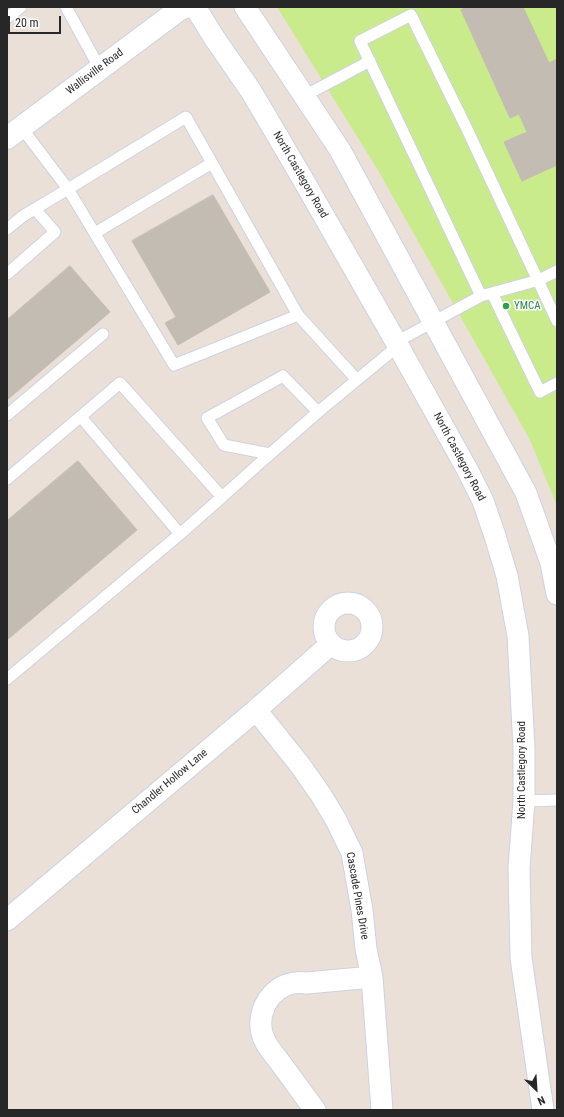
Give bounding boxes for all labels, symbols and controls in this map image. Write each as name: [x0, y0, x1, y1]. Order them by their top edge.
scale bar: [10, 8, 63, 34]
text: 20 m: [15, 16, 39, 30]
street label: Wallisville Road: [64, 46, 126, 98]
street label: North Castlegory Road: [270, 129, 330, 221]
place label: YMCA: [514, 299, 541, 313]
marker: YMCA: [501, 301, 511, 311]
street label: North Castlegory Road: [430, 411, 488, 503]
street label: North Castlegory Road: [515, 721, 529, 819]
street label: Chandler Hollow Lane: [129, 746, 211, 818]
street label: Cascade Pines Drive: [343, 851, 371, 941]
north arrow: [516, 1069, 556, 1109]
text: N: [535, 1093, 547, 1108]

